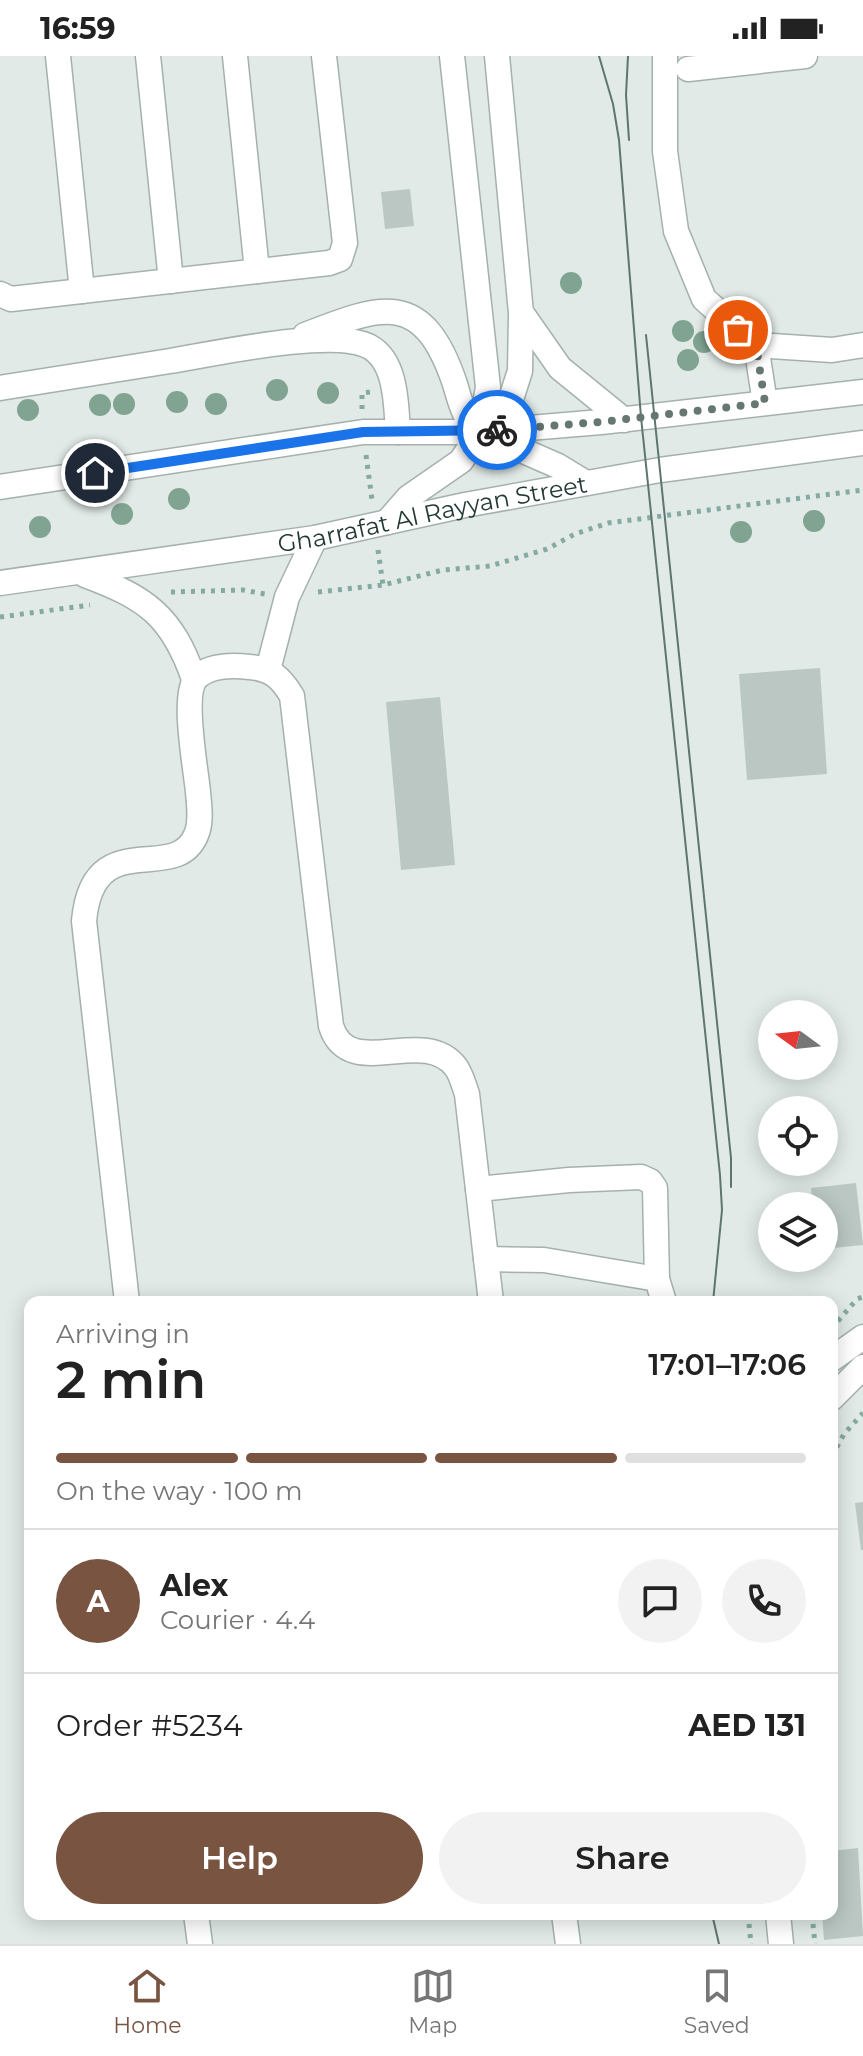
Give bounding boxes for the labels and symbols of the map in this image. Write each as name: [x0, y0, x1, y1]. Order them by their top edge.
pin: [704, 296, 772, 364]
courier: [457, 390, 537, 470]
pin: [61, 439, 129, 507]
street label: Gharrafat Al Rayyan Street: [276, 469, 590, 558]
north arrow: [758, 1000, 838, 1080]

